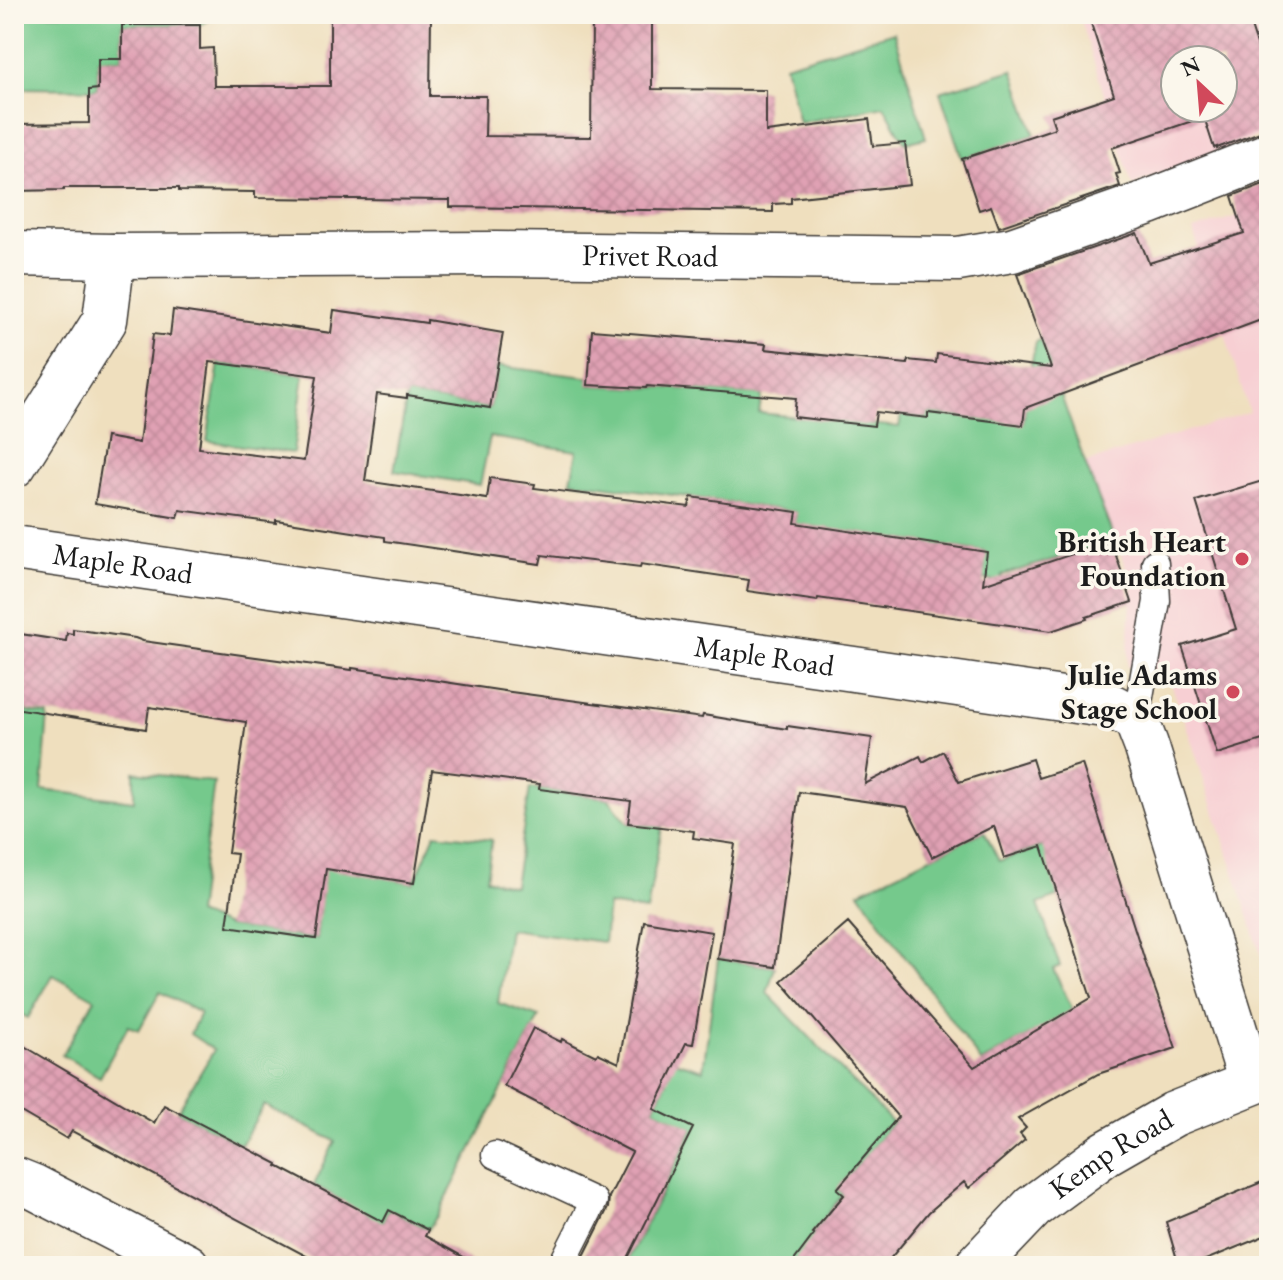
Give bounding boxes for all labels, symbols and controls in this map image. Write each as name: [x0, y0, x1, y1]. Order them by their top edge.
north arrow: [1159, 44, 1239, 124]
text: N: [1176, 49, 1205, 83]
street label: Privet Road: [582, 235, 719, 275]
place label: British Heart Foundation: [1058, 522, 1227, 595]
street label: Maple Road: [50, 534, 196, 593]
marker: British Heart Foundation: [1233, 550, 1251, 568]
street label: Maple Road: [692, 626, 838, 685]
place label: Julie Adams Stage School: [1061, 655, 1217, 728]
marker: Julie Adams Stage School: [1224, 683, 1242, 701]
street label: Kemp Road: [1041, 1099, 1180, 1208]

